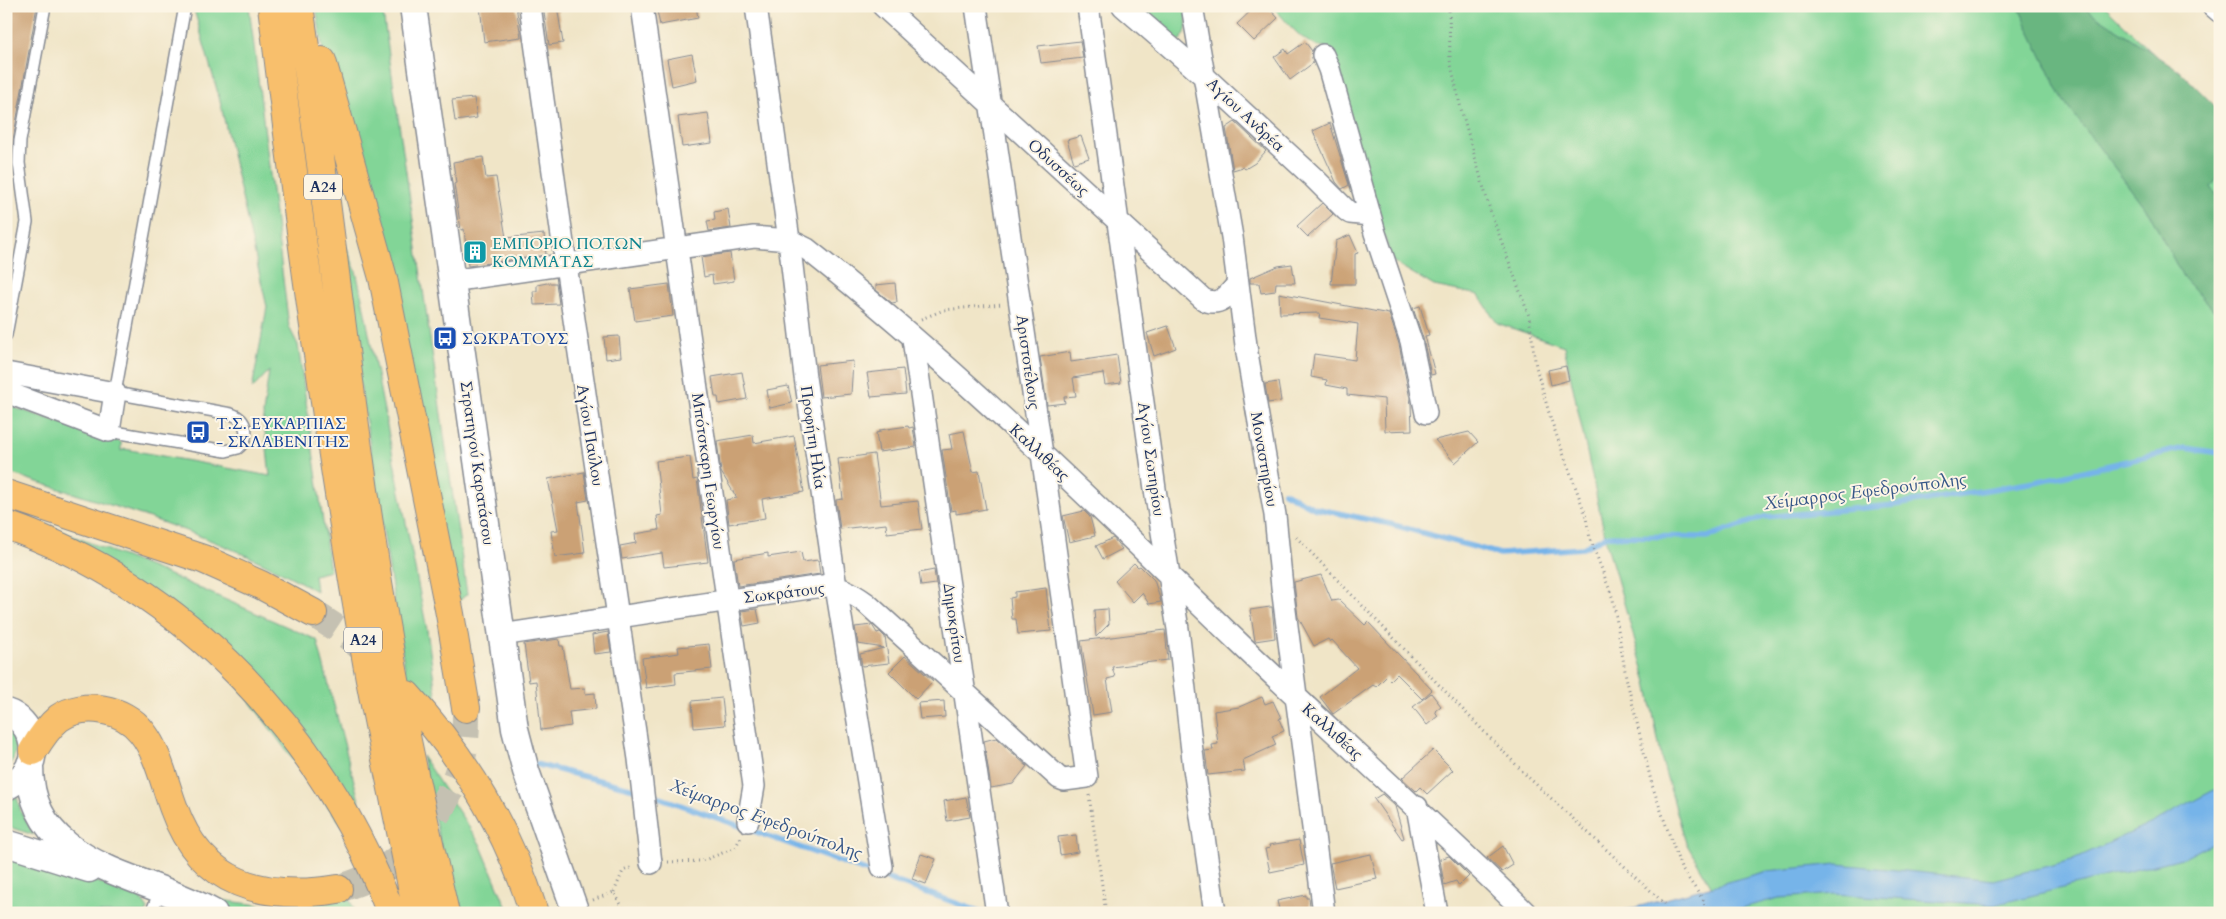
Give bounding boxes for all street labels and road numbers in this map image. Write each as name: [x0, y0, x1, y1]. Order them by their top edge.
street label: Αγίου Ανδρέα: [1202, 73, 1289, 157]
street label: Οδυσσέως: [1023, 134, 1094, 201]
road number: Α24: [304, 174, 342, 200]
street label: Αριστοτέλους: [1010, 313, 1046, 411]
street label: Στρατηγού Καρατάσου: [455, 380, 499, 547]
street label: Αγίου Παύλου: [571, 383, 609, 488]
street label: Προφήτη Ηλία: [795, 384, 831, 490]
street label: Μπότσκαρη Γεωργίου: [686, 391, 730, 551]
street label: Αγίου Σωτηρίου: [1132, 401, 1170, 518]
street label: Μοναστηρίου: [1245, 410, 1283, 508]
street label: Καλλιθέας: [1004, 419, 1074, 486]
street label: Σωκράτους: [742, 577, 826, 609]
street label: Δημοκρίτου: [938, 582, 970, 664]
road number: Α24: [344, 628, 382, 652]
street label: Καλλιθέας: [1297, 698, 1368, 765]

